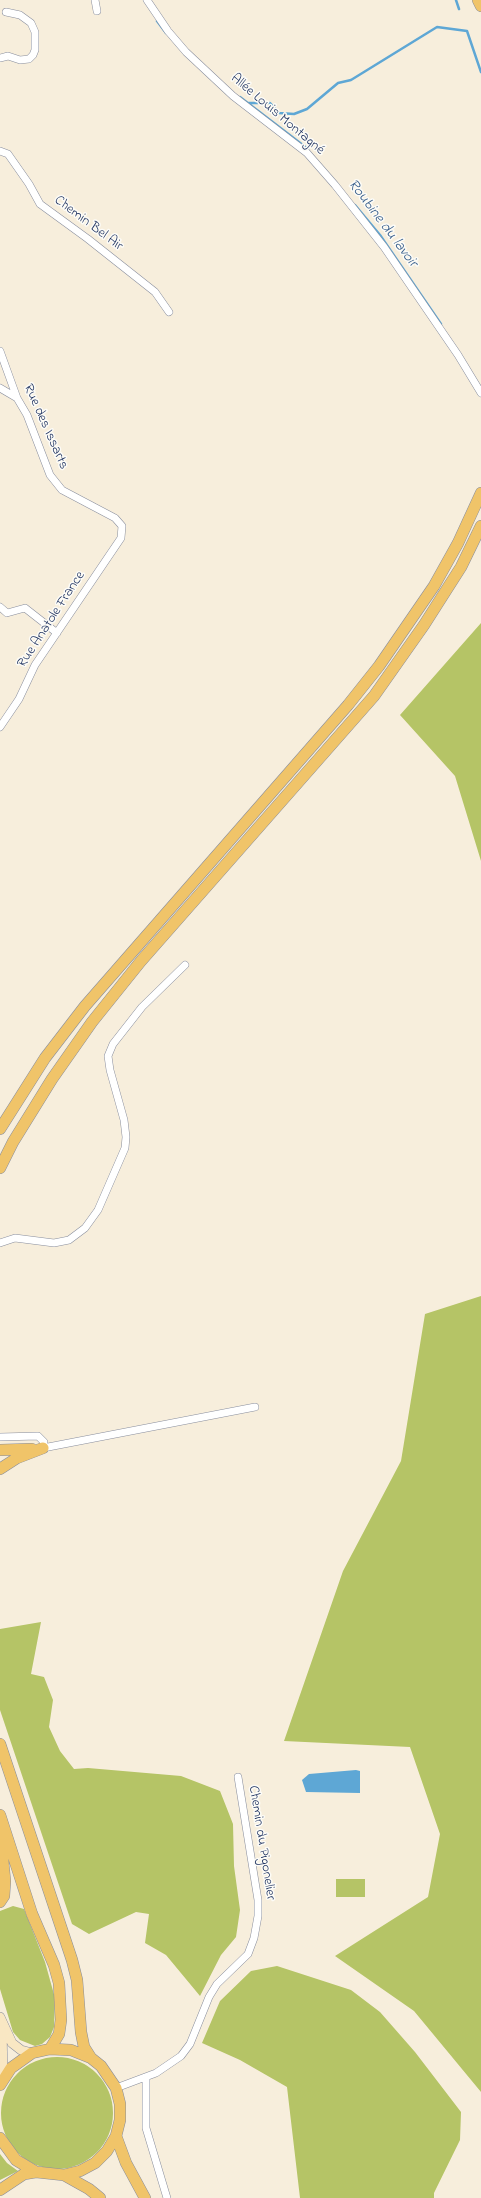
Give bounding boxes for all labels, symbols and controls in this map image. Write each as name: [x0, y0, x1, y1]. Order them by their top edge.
street label: Allée Louis Montagné: [227, 71, 327, 159]
water label: Roubine du lavoir: [343, 176, 421, 272]
street label: Chemin Bel Air: [50, 193, 126, 255]
street label: Rue des Issarts: [19, 382, 71, 472]
street label: Rue Anatole France: [15, 569, 89, 671]
street label: Chemin du Pigonelier: [244, 1785, 278, 1901]

